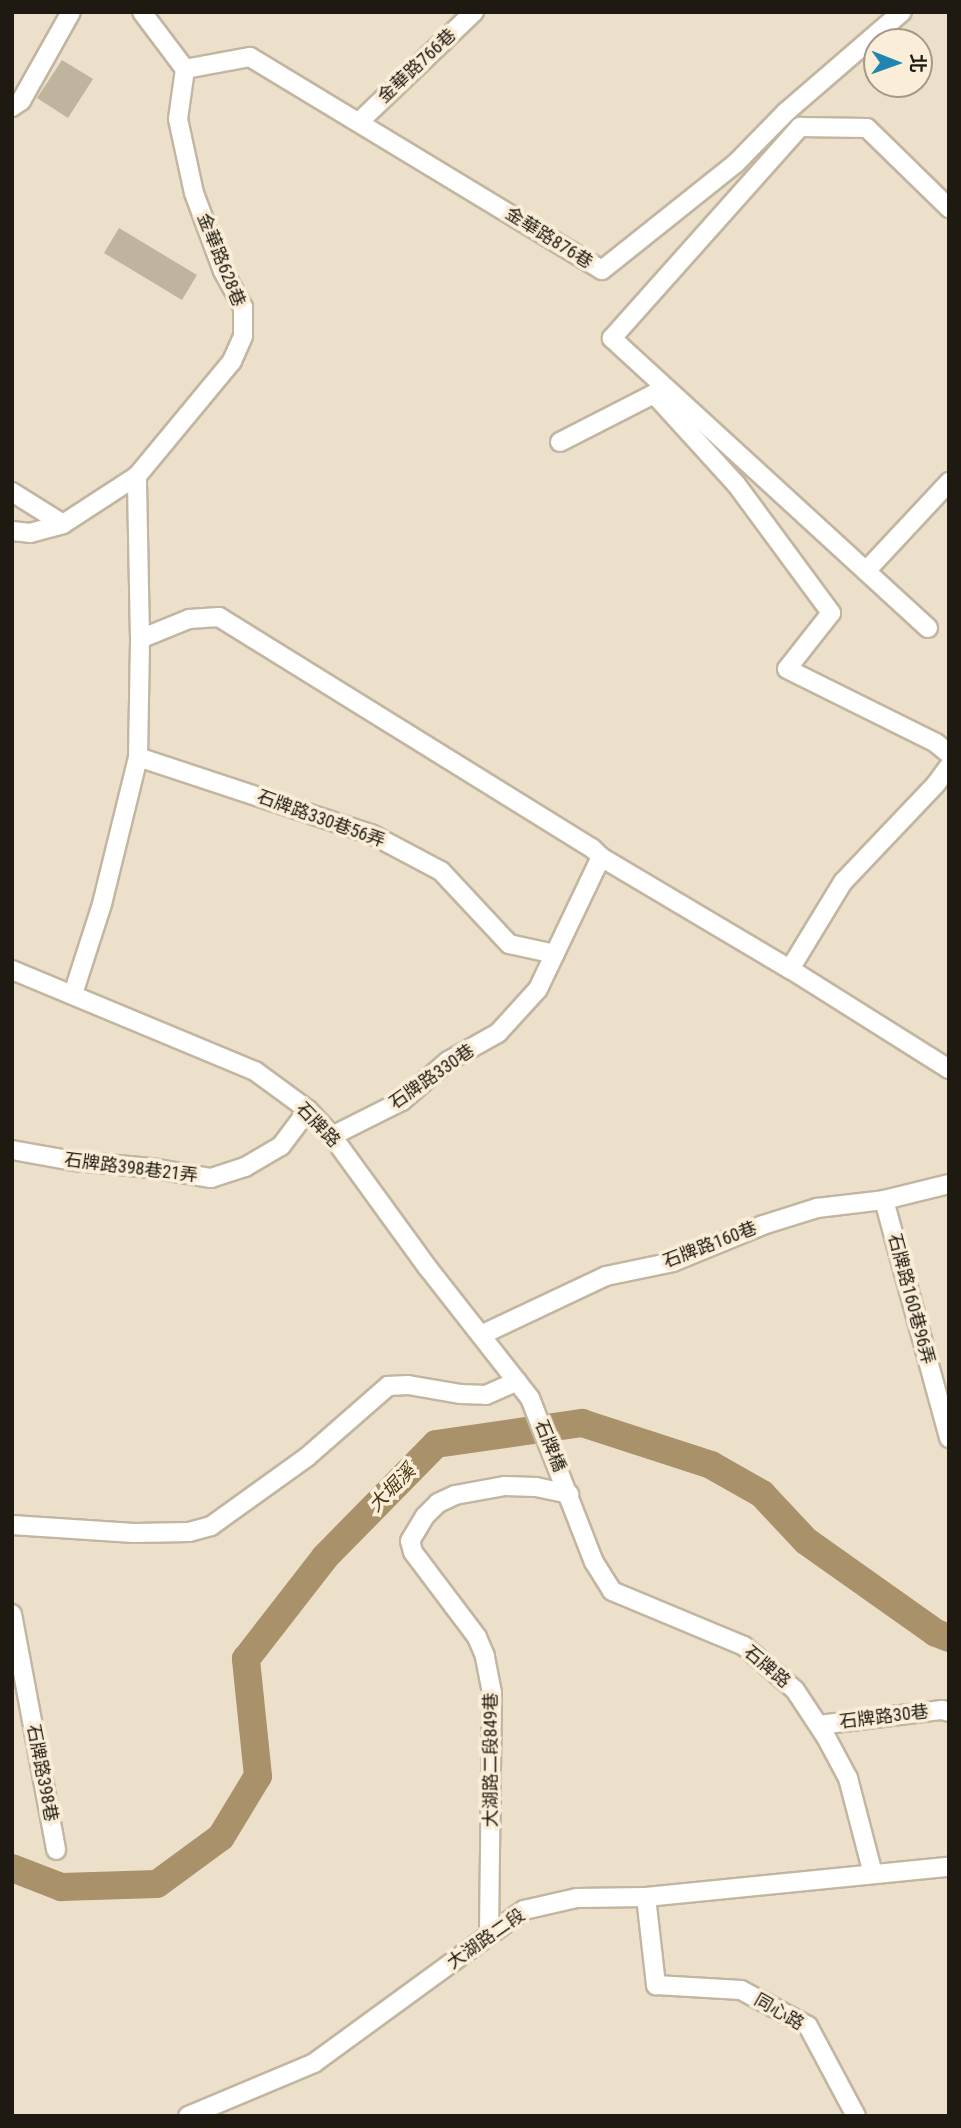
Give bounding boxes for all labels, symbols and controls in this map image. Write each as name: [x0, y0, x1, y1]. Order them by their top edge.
street label: 金華路766巷: [374, 24, 460, 108]
north arrow: [863, 28, 933, 98]
text: 北: [906, 54, 929, 73]
street label: 金華路876巷: [501, 203, 597, 273]
street label: 金華路628巷: [193, 210, 249, 310]
street label: 石牌路330巷56弄: [254, 786, 388, 852]
street label: 石牌路330巷: [385, 1040, 479, 1114]
street label: 石牌路: [291, 1098, 345, 1152]
street label: 石牌路398巷21弄: [63, 1149, 199, 1187]
street label: 石牌路160巷: [660, 1217, 760, 1273]
street label: 石牌路160巷96弄: [883, 1231, 939, 1367]
street label: 石牌橋: [530, 1417, 570, 1475]
water label: 大堀溪: [364, 1460, 420, 1516]
street label: 石牌路: [739, 1641, 795, 1693]
street label: 大湖路二段849巷: [480, 1693, 502, 1827]
street label: 石牌路30巷: [838, 1701, 930, 1733]
street label: 石牌路398巷: [22, 1723, 62, 1823]
street label: 大湖路二段: [443, 1904, 529, 1974]
street label: 同心路: [750, 1989, 808, 2035]

